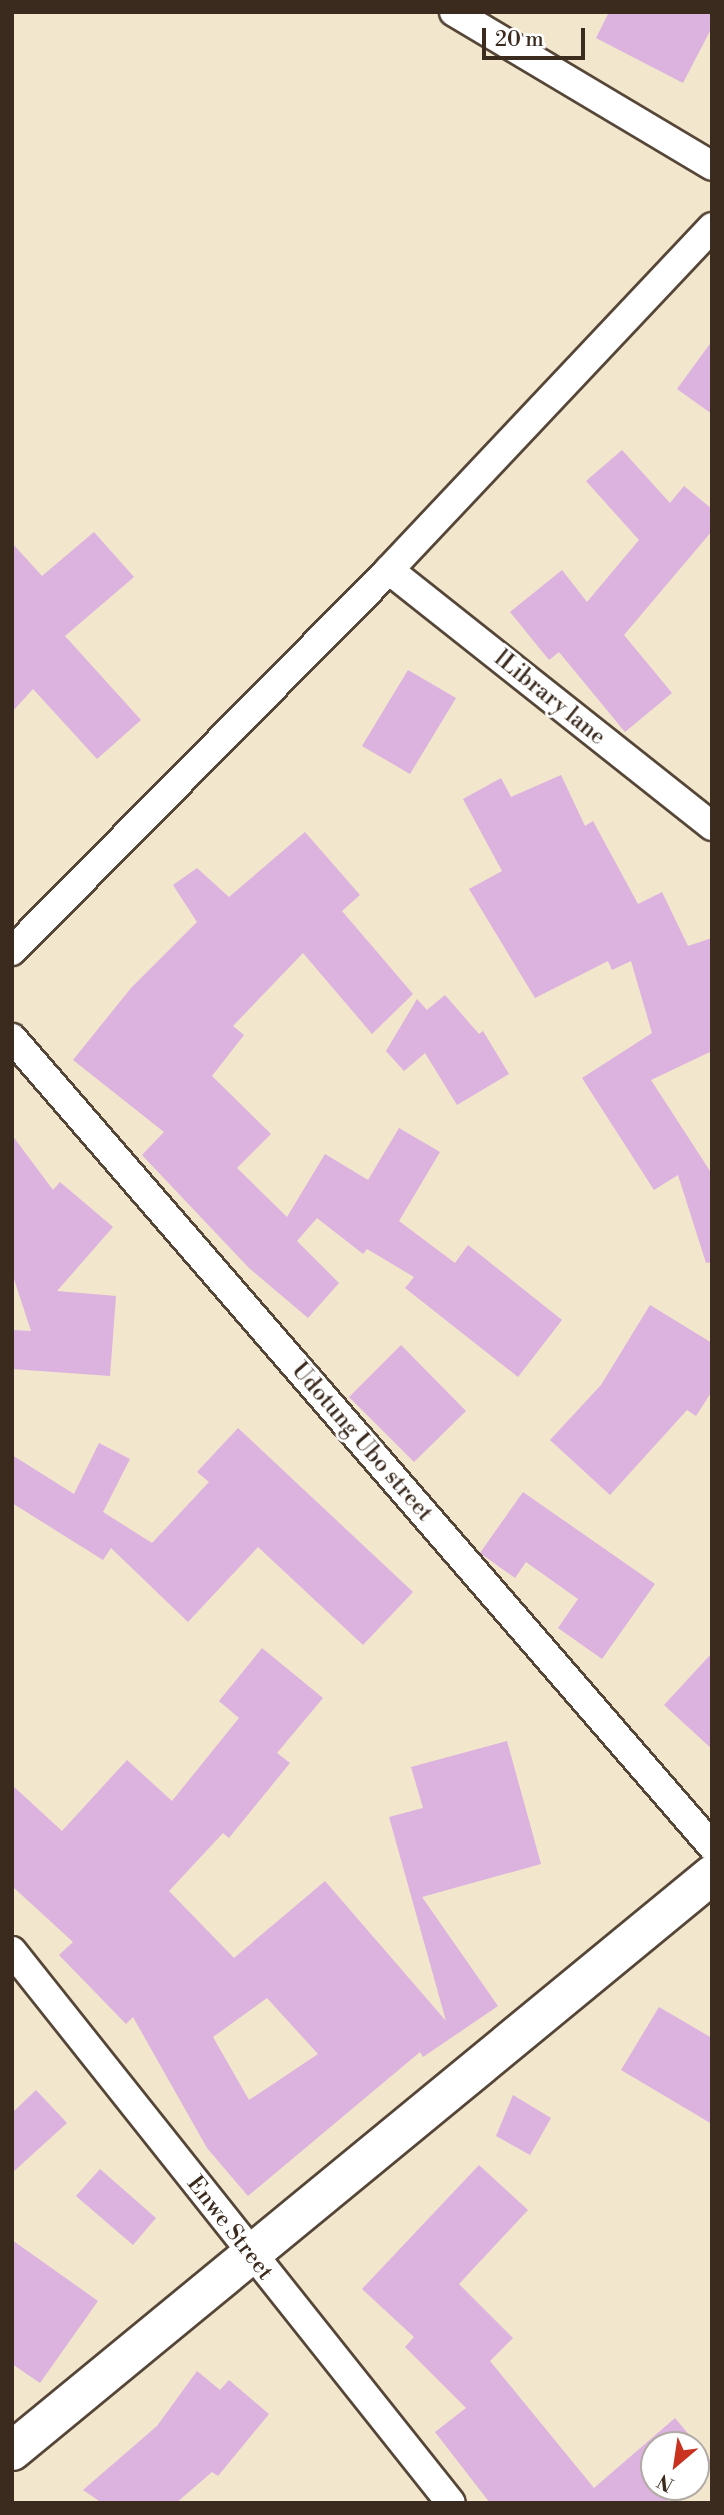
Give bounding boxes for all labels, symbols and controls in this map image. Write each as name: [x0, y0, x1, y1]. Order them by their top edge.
scale bar: [486, 14, 589, 58]
text: 20 m: [495, 27, 544, 53]
street label: lLibrary lane: [489, 645, 611, 751]
street label: Udotung Ubo street: [286, 1357, 438, 1527]
street label: Enwe Street: [181, 2171, 279, 2285]
north arrow: [640, 2431, 710, 2501]
text: N: [653, 2468, 678, 2497]

